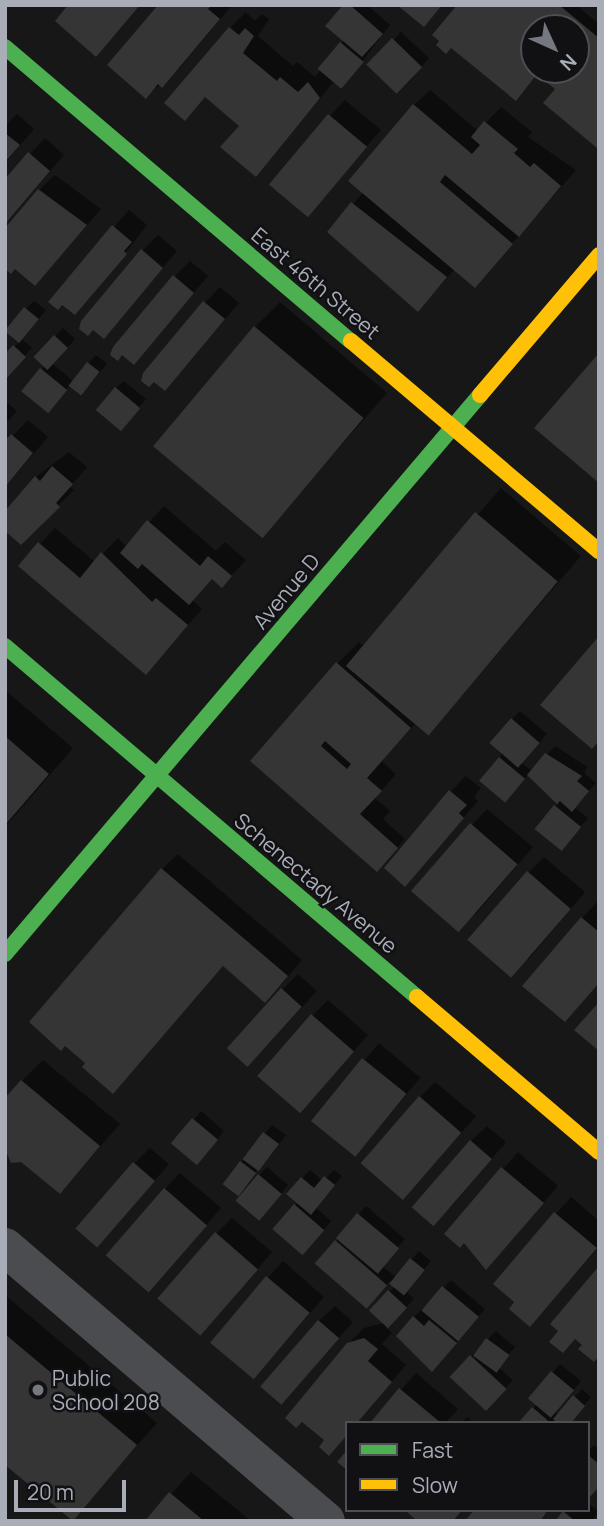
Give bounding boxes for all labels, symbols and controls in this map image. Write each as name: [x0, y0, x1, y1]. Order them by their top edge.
north arrow: [520, 14, 590, 84]
text: N: [554, 48, 582, 76]
street label: East 46th Street: [247, 222, 385, 344]
street label: Avenue D: [247, 548, 325, 634]
street label: Schenectady Avenue: [229, 807, 403, 959]
place label: Public School 208: [52, 1365, 160, 1415]
marker: Public School 208: [30, 1382, 46, 1398]
legend: [345, 1421, 590, 1512]
text: Fast: [412, 1436, 453, 1464]
scale bar: [18, 1466, 130, 1510]
text: Slow: [412, 1471, 458, 1499]
text: 20 m: [27, 1478, 74, 1506]

